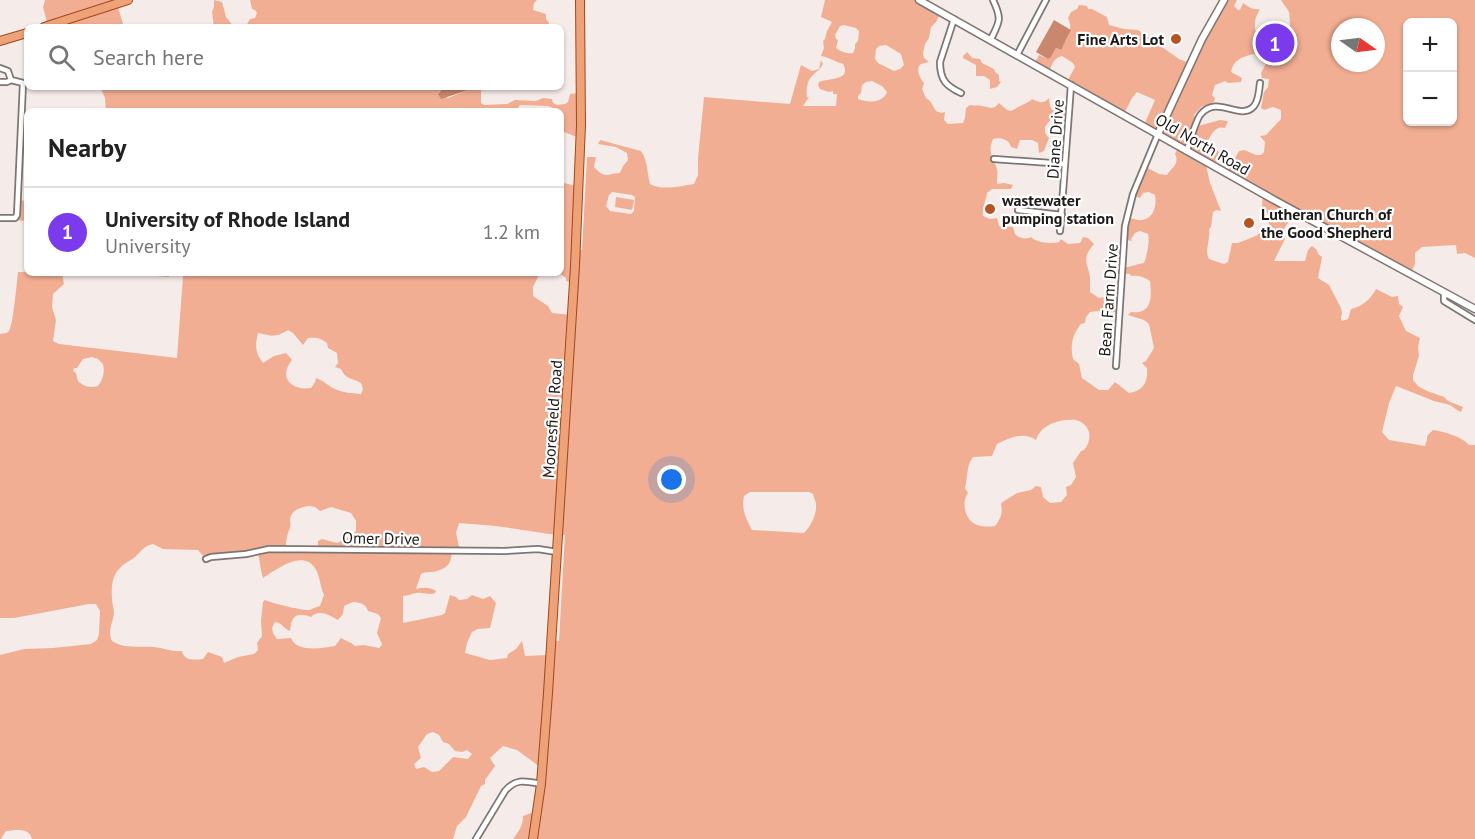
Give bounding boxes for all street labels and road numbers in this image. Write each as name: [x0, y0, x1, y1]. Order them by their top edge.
street label: Diane Drive: [1042, 99, 1068, 179]
street label: Old North Road: [1152, 109, 1254, 179]
street label: Bean Farm Drive: [1094, 243, 1122, 357]
street label: Mooresfield Road: [538, 359, 566, 479]
street label: Omer Drive: [342, 527, 420, 549]

